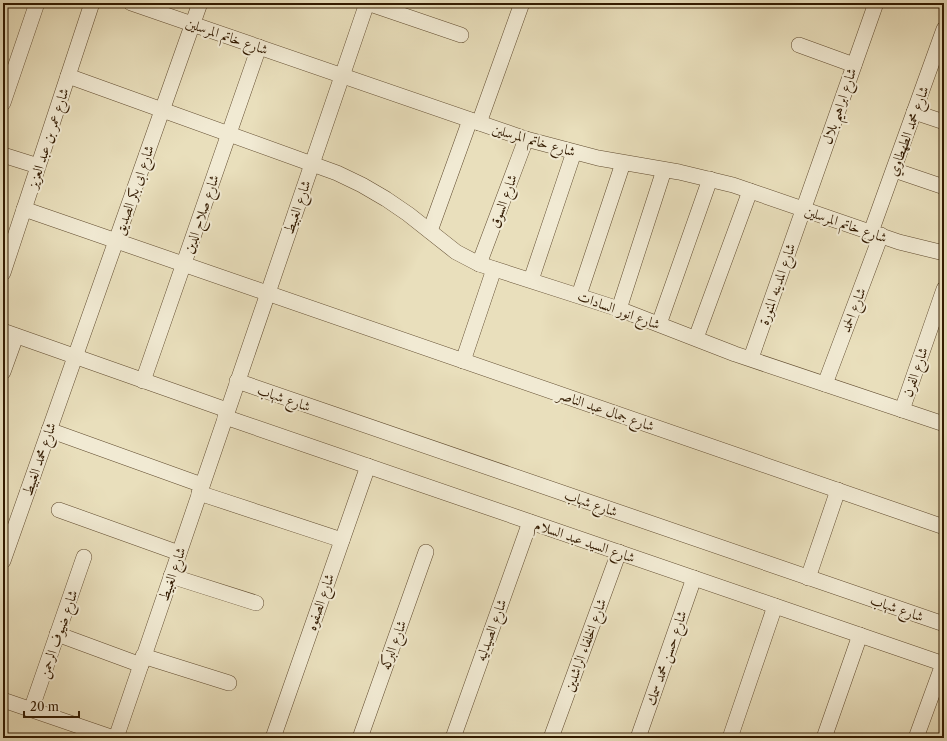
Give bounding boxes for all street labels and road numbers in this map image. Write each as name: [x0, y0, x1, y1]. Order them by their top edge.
street label: شارع خاتم المرسلين: [182, 14, 271, 62]
street label: شارع ابراهيم بلال: [818, 65, 865, 148]
street label: شارع محمد الطهطاوي: [883, 84, 935, 179]
street label: شارع عمر بن عبد العزيز: [23, 86, 76, 193]
street label: شارع خاتم المرسلين: [489, 120, 578, 164]
street label: شارع ابى بكر الصديق: [110, 143, 161, 238]
street label: شارع صلاح الدين: [179, 172, 227, 257]
street label: شارع السوق: [485, 172, 524, 231]
street label: شارع الغبيط: [279, 178, 317, 237]
street label: شارع خاتم المرسلين: [801, 202, 890, 250]
street label: شارع المدينه المنورة: [755, 241, 802, 328]
street label: شارع الحمد: [836, 285, 873, 336]
street label: شارع انور السادات: [574, 287, 663, 336]
street label: شارع الفرن: [898, 345, 935, 400]
street label: شارع شهاب: [254, 380, 313, 418]
street label: شارع جمال عبد الناصر: [552, 384, 657, 438]
street label: شارع محمد الغبيط: [18, 420, 63, 499]
street label: شارع شهاب: [561, 485, 620, 523]
street label: شارع السيد عبد السلام: [531, 515, 638, 570]
street label: شارع الغبيط: [154, 545, 192, 604]
street label: شارع الصفوه: [302, 571, 341, 634]
street label: شارع ضيوف الرحمن: [34, 587, 84, 682]
street label: شارع شهاب: [867, 590, 926, 628]
street label: شارع الصيدليه: [471, 596, 513, 665]
street label: شارع الخلفاء الراشدين: [560, 596, 613, 695]
street label: شارع حسن محمد سمك: [641, 608, 694, 709]
street label: شارع البركه: [376, 618, 413, 673]

